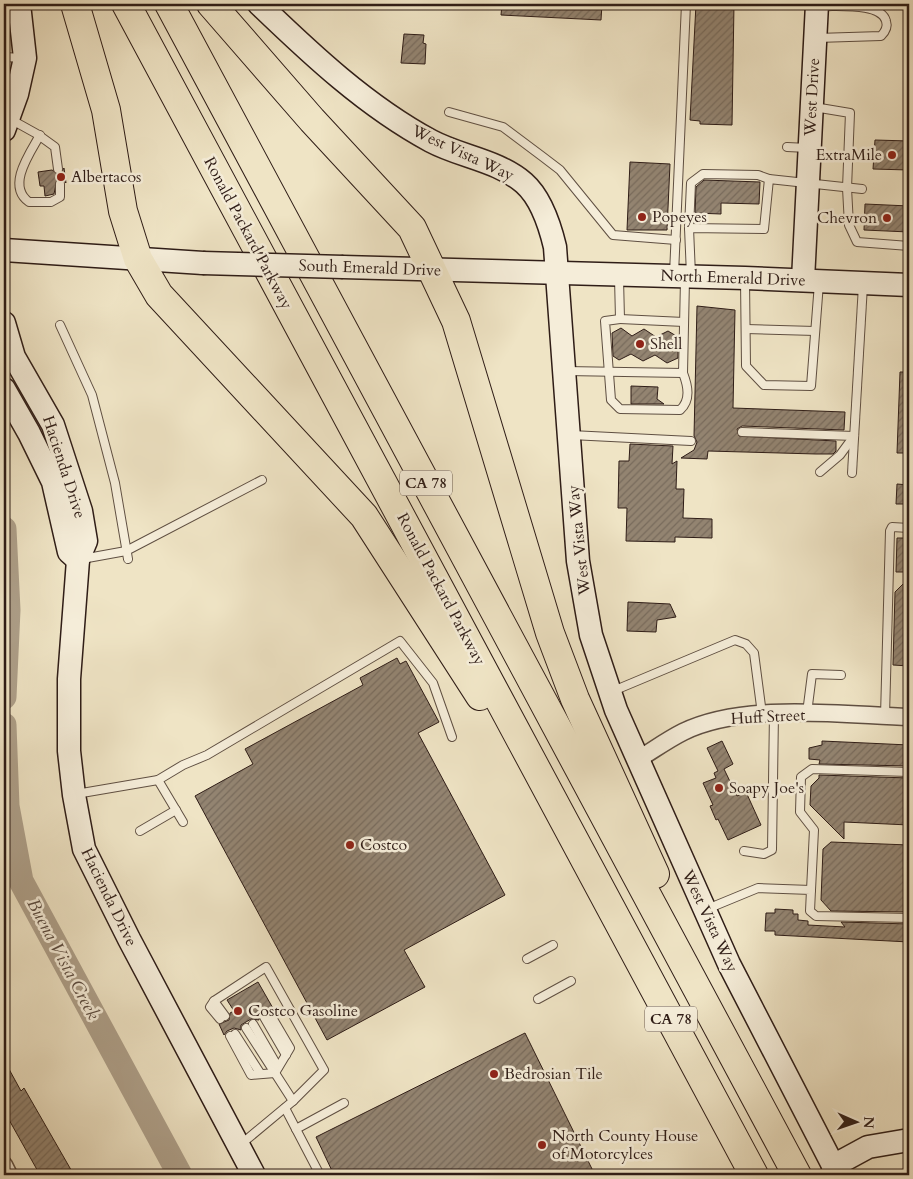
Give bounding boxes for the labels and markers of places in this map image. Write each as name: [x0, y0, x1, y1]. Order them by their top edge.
place label: ExtraMile: [815, 144, 882, 166]
marker: ExtraMile: [886, 149, 898, 161]
place label: Albertacos: [71, 166, 141, 188]
marker: Albertacos: [55, 171, 67, 183]
place label: Popeyes: [652, 206, 707, 228]
place label: Chevron: [817, 207, 877, 229]
marker: Popeyes: [636, 211, 648, 223]
marker: Chevron: [881, 212, 893, 224]
place label: Shell: [650, 333, 682, 355]
marker: Shell: [634, 338, 646, 350]
place label: Soapy Joe's: [729, 777, 804, 799]
marker: Soapy Joe's: [713, 782, 725, 794]
place label: Costco: [360, 834, 408, 856]
marker: Costco: [344, 839, 356, 851]
place label: Costco Gasoline: [248, 1000, 358, 1022]
marker: Costco Gasoline: [232, 1005, 244, 1017]
place label: Bedrosian Tile: [504, 1063, 603, 1085]
marker: Bedrosian Tile: [488, 1068, 500, 1080]
place label: North County House of Motorcylces: [552, 1125, 698, 1165]
marker: North County House of Motorcylces: [536, 1139, 548, 1151]

